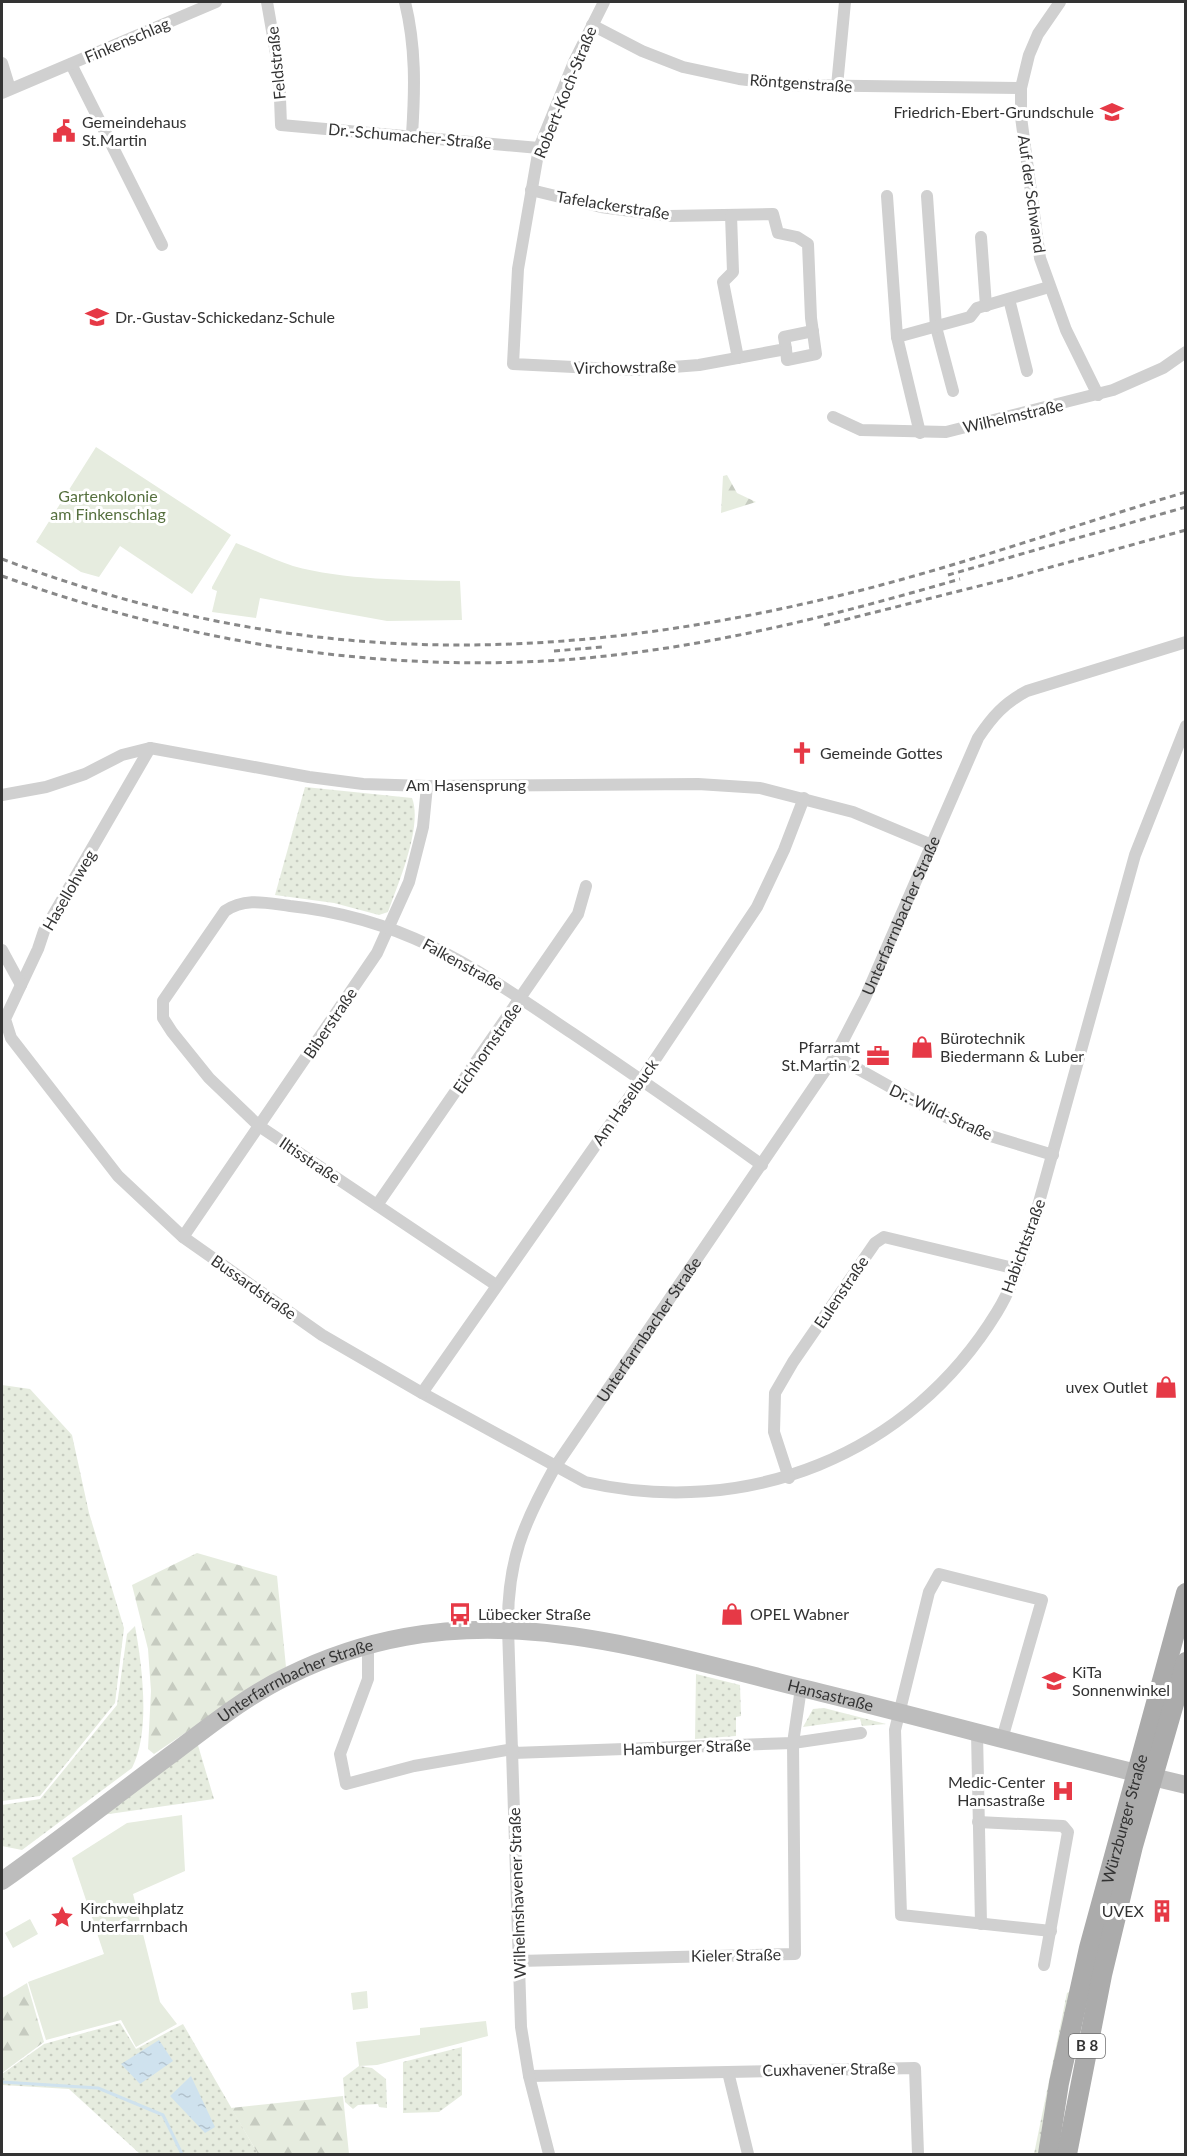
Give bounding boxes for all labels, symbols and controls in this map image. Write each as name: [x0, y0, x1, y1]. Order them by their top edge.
street label: Finkenschlag: [81, 13, 172, 66]
street label: Robert-Koch-Straße: [529, 23, 600, 161]
street label: Feldstraße: [262, 25, 289, 101]
street label: Röntgenstraße: [749, 69, 853, 96]
school or university icon: Friedrich-Ebert-Grundschule: [1099, 99, 1125, 125]
place label: Friedrich-Ebert-Grundschule: [893, 102, 1094, 121]
place label: Gemeindehaus St.Martin: [82, 112, 187, 149]
public building icon: Gemeindehaus St.Martin: [51, 118, 77, 144]
street label: Dr.-Schumacher-Straße: [328, 119, 493, 152]
street label: Auf der Schwand: [1015, 133, 1050, 254]
street label: Tafelackerstraße: [555, 186, 671, 223]
school or university icon: Dr.-Gustav-Schickedanz-Schule: [84, 304, 110, 330]
place label: Dr.-Gustav-Schickedanz-Schule: [115, 307, 335, 326]
street label: Virchowstraße: [574, 356, 676, 377]
street label: Wilhelmstraße: [961, 395, 1065, 436]
park label: Gartenkolonie am Finkenschlag: [50, 486, 166, 523]
church icon: Gemeinde Gottes: [789, 740, 815, 766]
place label: Gemeinde Gottes: [820, 743, 943, 762]
street label: Am Hasensprung: [406, 775, 526, 794]
street label: Unterfarrnbacher Straße: [857, 833, 943, 998]
street label: Hasellohweg: [38, 846, 99, 933]
street label: Falkenstraße: [420, 934, 507, 993]
street label: Biberstraße: [299, 984, 360, 1062]
street label: Eichhornstraße: [448, 999, 525, 1097]
place label: Bürotechnik Biedermann & Luber: [940, 1028, 1084, 1065]
shop icon: Bürotechnik Biedermann & Luber: [909, 1034, 935, 1060]
place label: Pfarramt St.Martin 2: [782, 1037, 860, 1074]
office icon: Pfarramt St.Martin 2: [865, 1043, 891, 1069]
street label: Am Haselbuck: [588, 1054, 662, 1148]
street label: Dr.-Wild-Straße: [887, 1079, 996, 1144]
street label: Iltisstraße: [276, 1132, 344, 1187]
street label: Habichtstraße: [997, 1196, 1048, 1296]
street label: Bussardstraße: [208, 1250, 300, 1323]
street label: Eulenstraße: [809, 1252, 872, 1331]
street label: Unterfarrnbacher Straße: [592, 1253, 704, 1405]
shop icon: uvex Outlet: [1153, 1374, 1179, 1400]
place label: uvex Outlet: [1065, 1377, 1148, 1396]
bus stop icon: Lübecker Straße: [447, 1601, 473, 1627]
shop icon: OPEL Wabner: [719, 1601, 745, 1627]
place label: Lübecker Straße: [478, 1604, 591, 1623]
place label: OPEL Wabner: [750, 1604, 849, 1623]
street label: Unterfarrnbacher Straße: [213, 1634, 375, 1726]
place label: KiTa Sonnenwinkel: [1072, 1662, 1170, 1699]
school or university icon: KiTa Sonnenwinkel: [1041, 1668, 1067, 1694]
street label: Hansastraße: [786, 1675, 876, 1714]
street label: Hamburger Straße: [623, 1735, 751, 1758]
street label: Würzburger Straße: [1097, 1752, 1151, 1885]
place label: Medic-Center Hansastraße: [948, 1772, 1045, 1809]
hospital icon: Medic-Center Hansastraße: [1050, 1778, 1076, 1804]
street label: Wilhelmshavener Straße: [504, 1807, 529, 1979]
place label: Kirchweihplatz Unterfarrnbach: [80, 1898, 188, 1935]
building icon: UVEX: [1149, 1898, 1175, 1924]
place label: UVEX: [1102, 1901, 1145, 1920]
place icon: Kirchweihplatz Unterfarrnbach: [49, 1904, 75, 1930]
street label: Kieler Straße: [691, 1944, 781, 1965]
road number: B 8: [1069, 2034, 1105, 2058]
street label: Cuxhavener Straße: [762, 2058, 896, 2079]

